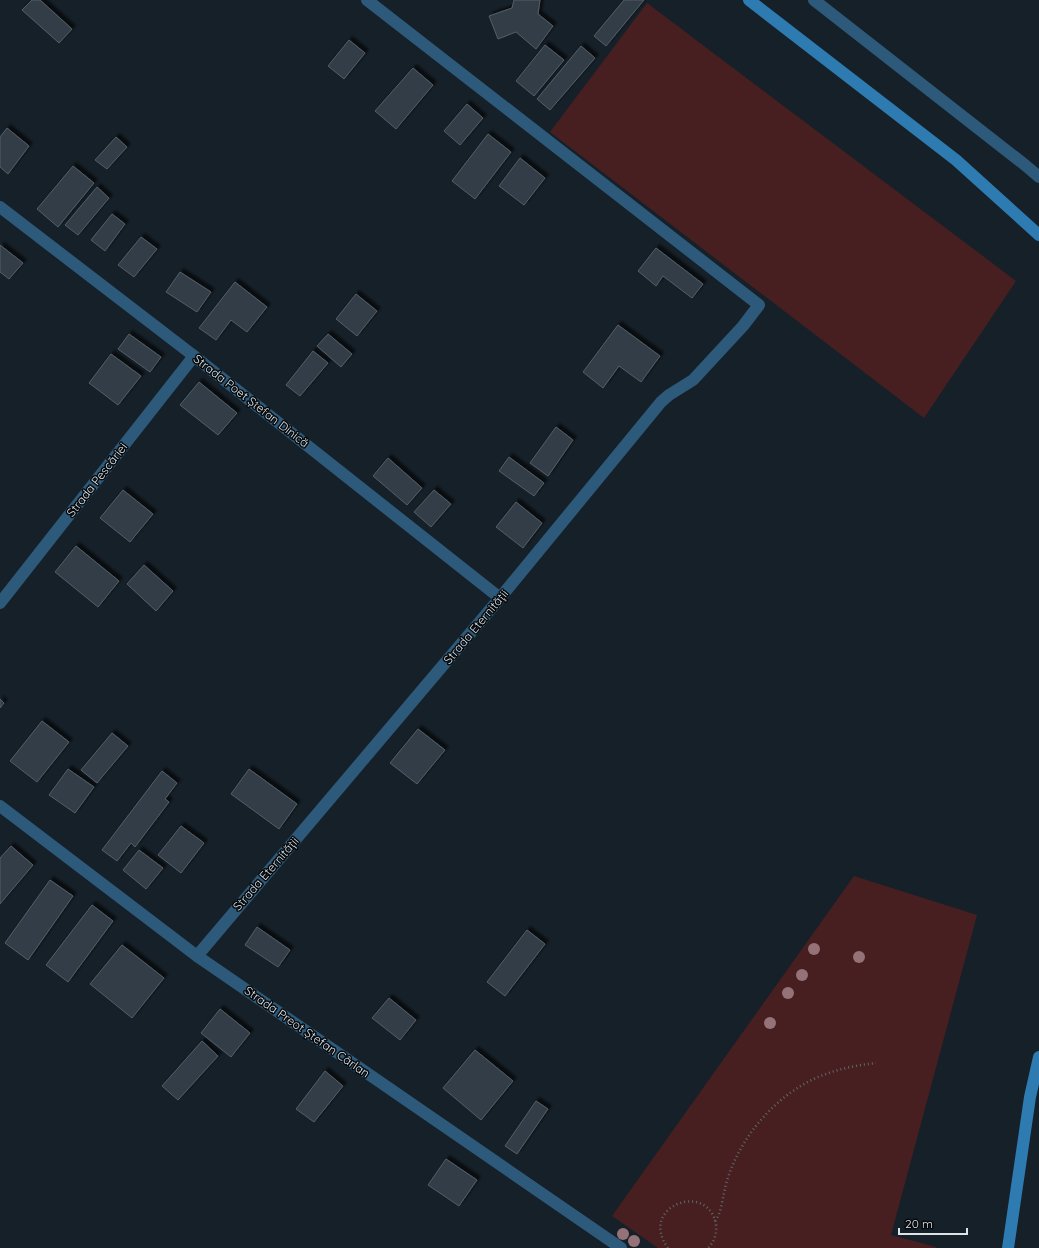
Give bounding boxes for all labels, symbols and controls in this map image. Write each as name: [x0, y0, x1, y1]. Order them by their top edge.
street label: Strada Poet Ștefan Dinică: [191, 351, 312, 450]
street label: Strada Pescăriei: [63, 440, 130, 520]
street label: Strada Eternității: [440, 586, 511, 667]
street label: Strada Eternității: [230, 834, 302, 914]
street label: Strada Preot Ștefan Cârlan: [242, 983, 373, 1081]
scale bar: [899, 1210, 967, 1236]
text: 20 m: [905, 1216, 933, 1231]

